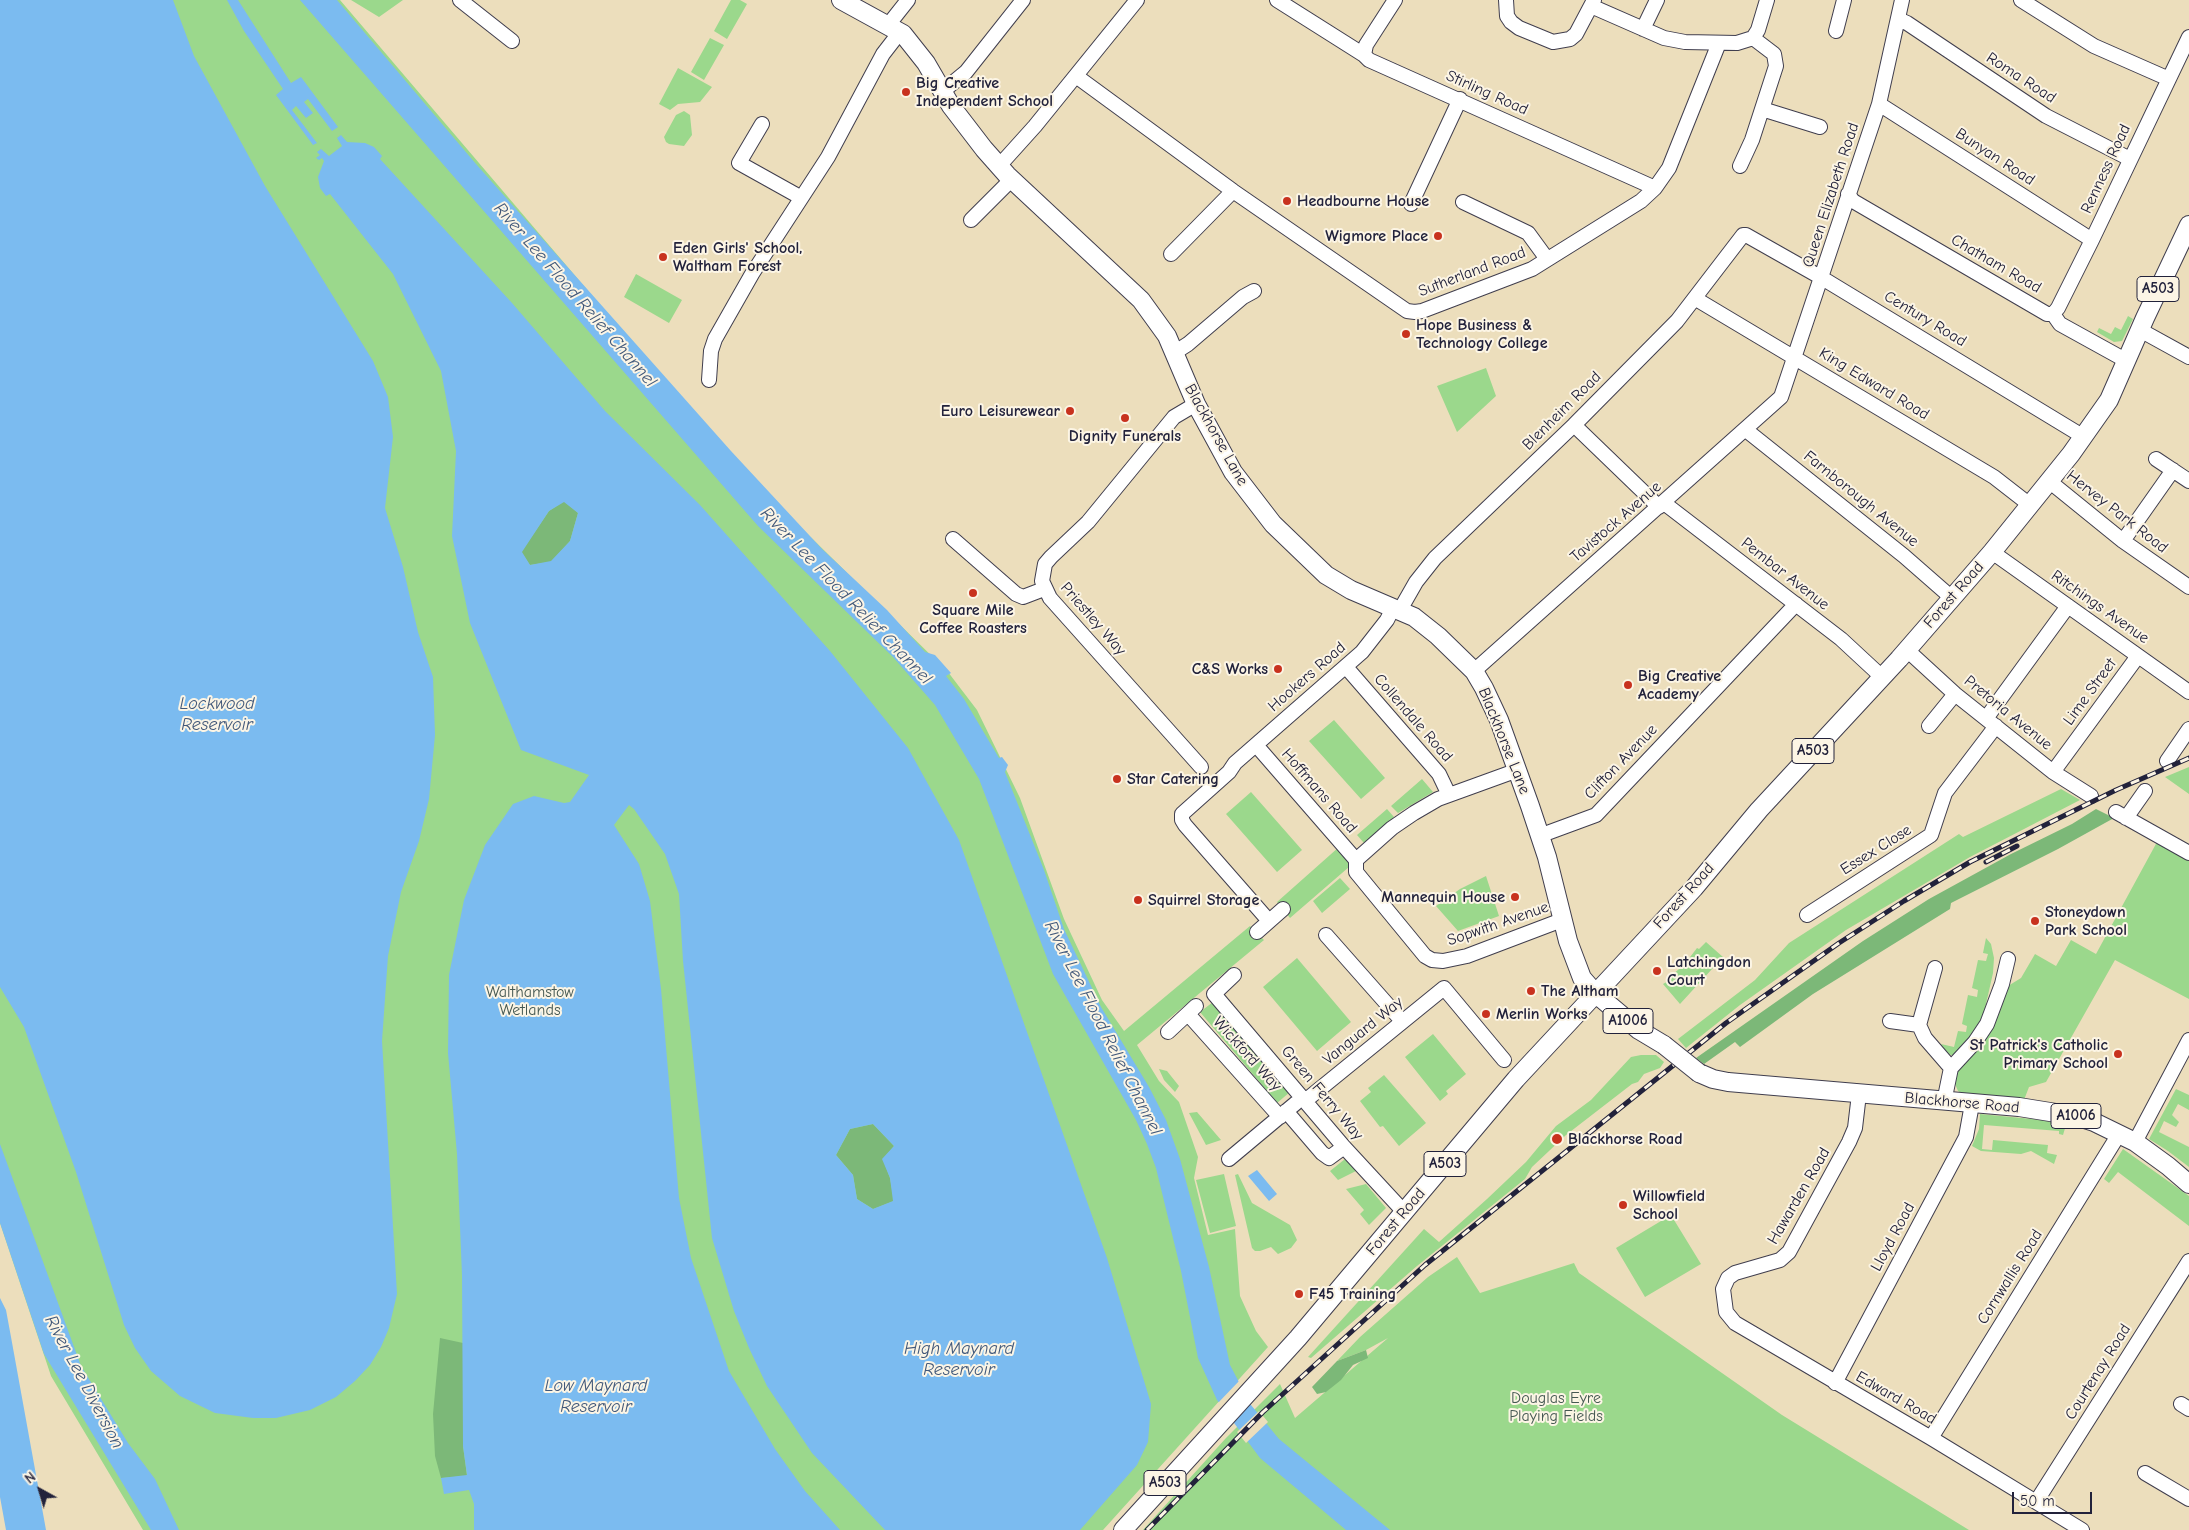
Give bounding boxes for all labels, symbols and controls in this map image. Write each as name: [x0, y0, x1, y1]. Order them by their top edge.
street label: Roma Road: [1983, 48, 2059, 108]
street label: Stirling Road: [1443, 66, 1531, 120]
place label: Big Creative Independent School: [916, 73, 1053, 111]
marker: Big Creative Independent School: [900, 86, 912, 98]
street label: Queen Elizabeth Road: [1799, 120, 1863, 270]
street label: Renness Road: [2077, 121, 2135, 217]
street label: Bunyan Road: [1952, 124, 2038, 190]
place label: Headbourne House: [1297, 191, 1429, 211]
marker: Headbourne House: [1281, 195, 1293, 207]
water label: River Lee Flood Relief Channel: [489, 198, 661, 392]
place label: Wigmore Place: [1325, 226, 1428, 246]
marker: Wigmore Place: [1432, 230, 1444, 242]
street label: Chatham Road: [1947, 230, 2045, 298]
place label: Eden Girls' School, Waltham Forest: [673, 238, 802, 276]
street label: Sutherland Road: [1416, 243, 1528, 301]
marker: Eden Girls' School, Waltham Forest: [657, 251, 669, 263]
road number: A503: [2137, 276, 2179, 302]
street label: Century Road: [1880, 287, 1970, 351]
place label: Hope Business & Technology College: [1416, 315, 1548, 353]
marker: Hope Business & Technology College: [1400, 328, 1412, 340]
street label: King Edward Road: [1815, 344, 1933, 424]
street label: Blenheim Road: [1519, 368, 1605, 454]
street label: Blackhorse Lane: [1180, 381, 1252, 489]
place label: Euro Leisurewear: [941, 401, 1060, 421]
marker: Euro Leisurewear: [1064, 405, 1076, 417]
marker: Dignity Funerals: [1119, 412, 1131, 424]
place label: Dignity Funerals: [1069, 426, 1181, 446]
street label: Farnborough Avenue: [1800, 447, 1922, 551]
street label: Hervey Park Road: [2062, 466, 2172, 558]
street label: Tavistock Avenue: [1567, 477, 1665, 567]
water label: River Lee Flood Relief Channel: [756, 503, 936, 689]
street label: Pembar Avenue: [1737, 534, 1833, 614]
street label: Forest Road: [1920, 558, 1988, 632]
street label: Ritchings Avenue: [2047, 566, 2153, 648]
street label: Priestley Way: [1056, 579, 1130, 659]
marker: Square Mile Coffee Roasters: [967, 587, 979, 599]
place label: Square Mile Coffee Roasters: [919, 600, 1027, 638]
street label: Hookers Road: [1264, 638, 1350, 716]
street label: Lime Street: [2059, 655, 2121, 729]
place label: C&S Works: [1192, 659, 1268, 679]
marker: C&S Works: [1272, 663, 1284, 675]
place label: Big Creative Academy: [1638, 666, 1721, 704]
street label: Collendale Road: [1370, 670, 1456, 766]
street label: Pretoria Avenue: [1960, 672, 2056, 754]
marker: Big Creative Academy: [1622, 679, 1634, 691]
street label: Blackhorse Lane: [1474, 685, 1534, 797]
water label: Lockwood Reservoir: [179, 693, 255, 736]
street label: Clifton Avenue: [1580, 720, 1662, 804]
road number: A503: [1792, 738, 1834, 764]
street label: Hoffmans Road: [1277, 745, 1361, 837]
place label: Star Catering: [1127, 769, 1219, 789]
marker: Star Catering: [1111, 773, 1123, 785]
street label: Essex Close: [1837, 821, 1915, 879]
street label: Forest Road: [1649, 859, 1719, 933]
place label: Mannequin House: [1381, 887, 1505, 907]
place label: Squirrel Storage: [1148, 890, 1259, 910]
marker: Mannequin House: [1509, 891, 1521, 903]
marker: Squirrel Storage: [1132, 894, 1144, 906]
street label: Sopwith Avenue: [1445, 898, 1551, 950]
place label: Stoneydown Park School: [2045, 902, 2127, 940]
marker: Stoneydown Park School: [2029, 915, 2041, 927]
water label: River Lee Flood Relief Channel: [1039, 917, 1167, 1139]
place label: Latchingdon Court: [1667, 952, 1751, 990]
marker: Latchingdon Court: [1651, 965, 1663, 977]
place label: The Altham: [1541, 981, 1619, 1001]
park label: Walthamstow Wetlands: [486, 982, 574, 1020]
marker: The Altham: [1525, 985, 1537, 997]
street label: Vanguard Way: [1319, 993, 1407, 1069]
place label: Merlin Works: [1496, 1004, 1587, 1024]
marker: Merlin Works: [1480, 1008, 1492, 1020]
road number: A1006: [1603, 1008, 1653, 1034]
street label: Wickford Way: [1209, 1013, 1285, 1095]
place label: St Patrick's Catholic Primary School: [1970, 1035, 2108, 1073]
street label: Green Ferry Way: [1277, 1042, 1367, 1144]
marker: St Patrick's Catholic Primary School: [2112, 1048, 2124, 1060]
street label: Blackhorse Road: [1904, 1088, 2020, 1118]
road number: A1006: [2051, 1104, 2101, 1128]
place label: Blackhorse Road: [1568, 1129, 1683, 1149]
marker: Blackhorse Road: [1550, 1132, 1564, 1146]
street label: Hawarden Road: [1764, 1144, 1834, 1248]
road number: A503: [1424, 1152, 1466, 1176]
street label: Forest Road: [1362, 1184, 1430, 1260]
place label: Willowfield School: [1633, 1186, 1705, 1224]
marker: Willowfield School: [1617, 1199, 1629, 1211]
street label: Lloyd Road: [1867, 1199, 1919, 1275]
street label: Cornwallis Road: [1973, 1226, 2047, 1328]
place label: F45 Training: [1309, 1284, 1396, 1304]
marker: F45 Training: [1293, 1288, 1305, 1300]
water label: River Lee Diversion: [40, 1312, 128, 1452]
street label: Courtenay Road: [2061, 1321, 2135, 1423]
water label: High Maynard Reservoir: [904, 1338, 1014, 1380]
street label: Edward Road: [1852, 1367, 1940, 1429]
water label: Low Maynard Reservoir: [545, 1375, 647, 1418]
park label: Douglas Eyre Playing Fields: [1509, 1388, 1603, 1426]
north arrow: [15, 1465, 65, 1515]
text: N: [21, 1468, 39, 1487]
road number: A503: [1144, 1470, 1186, 1496]
scale bar: [2014, 1482, 2094, 1514]
text: 50 m: [2020, 1492, 2055, 1510]

